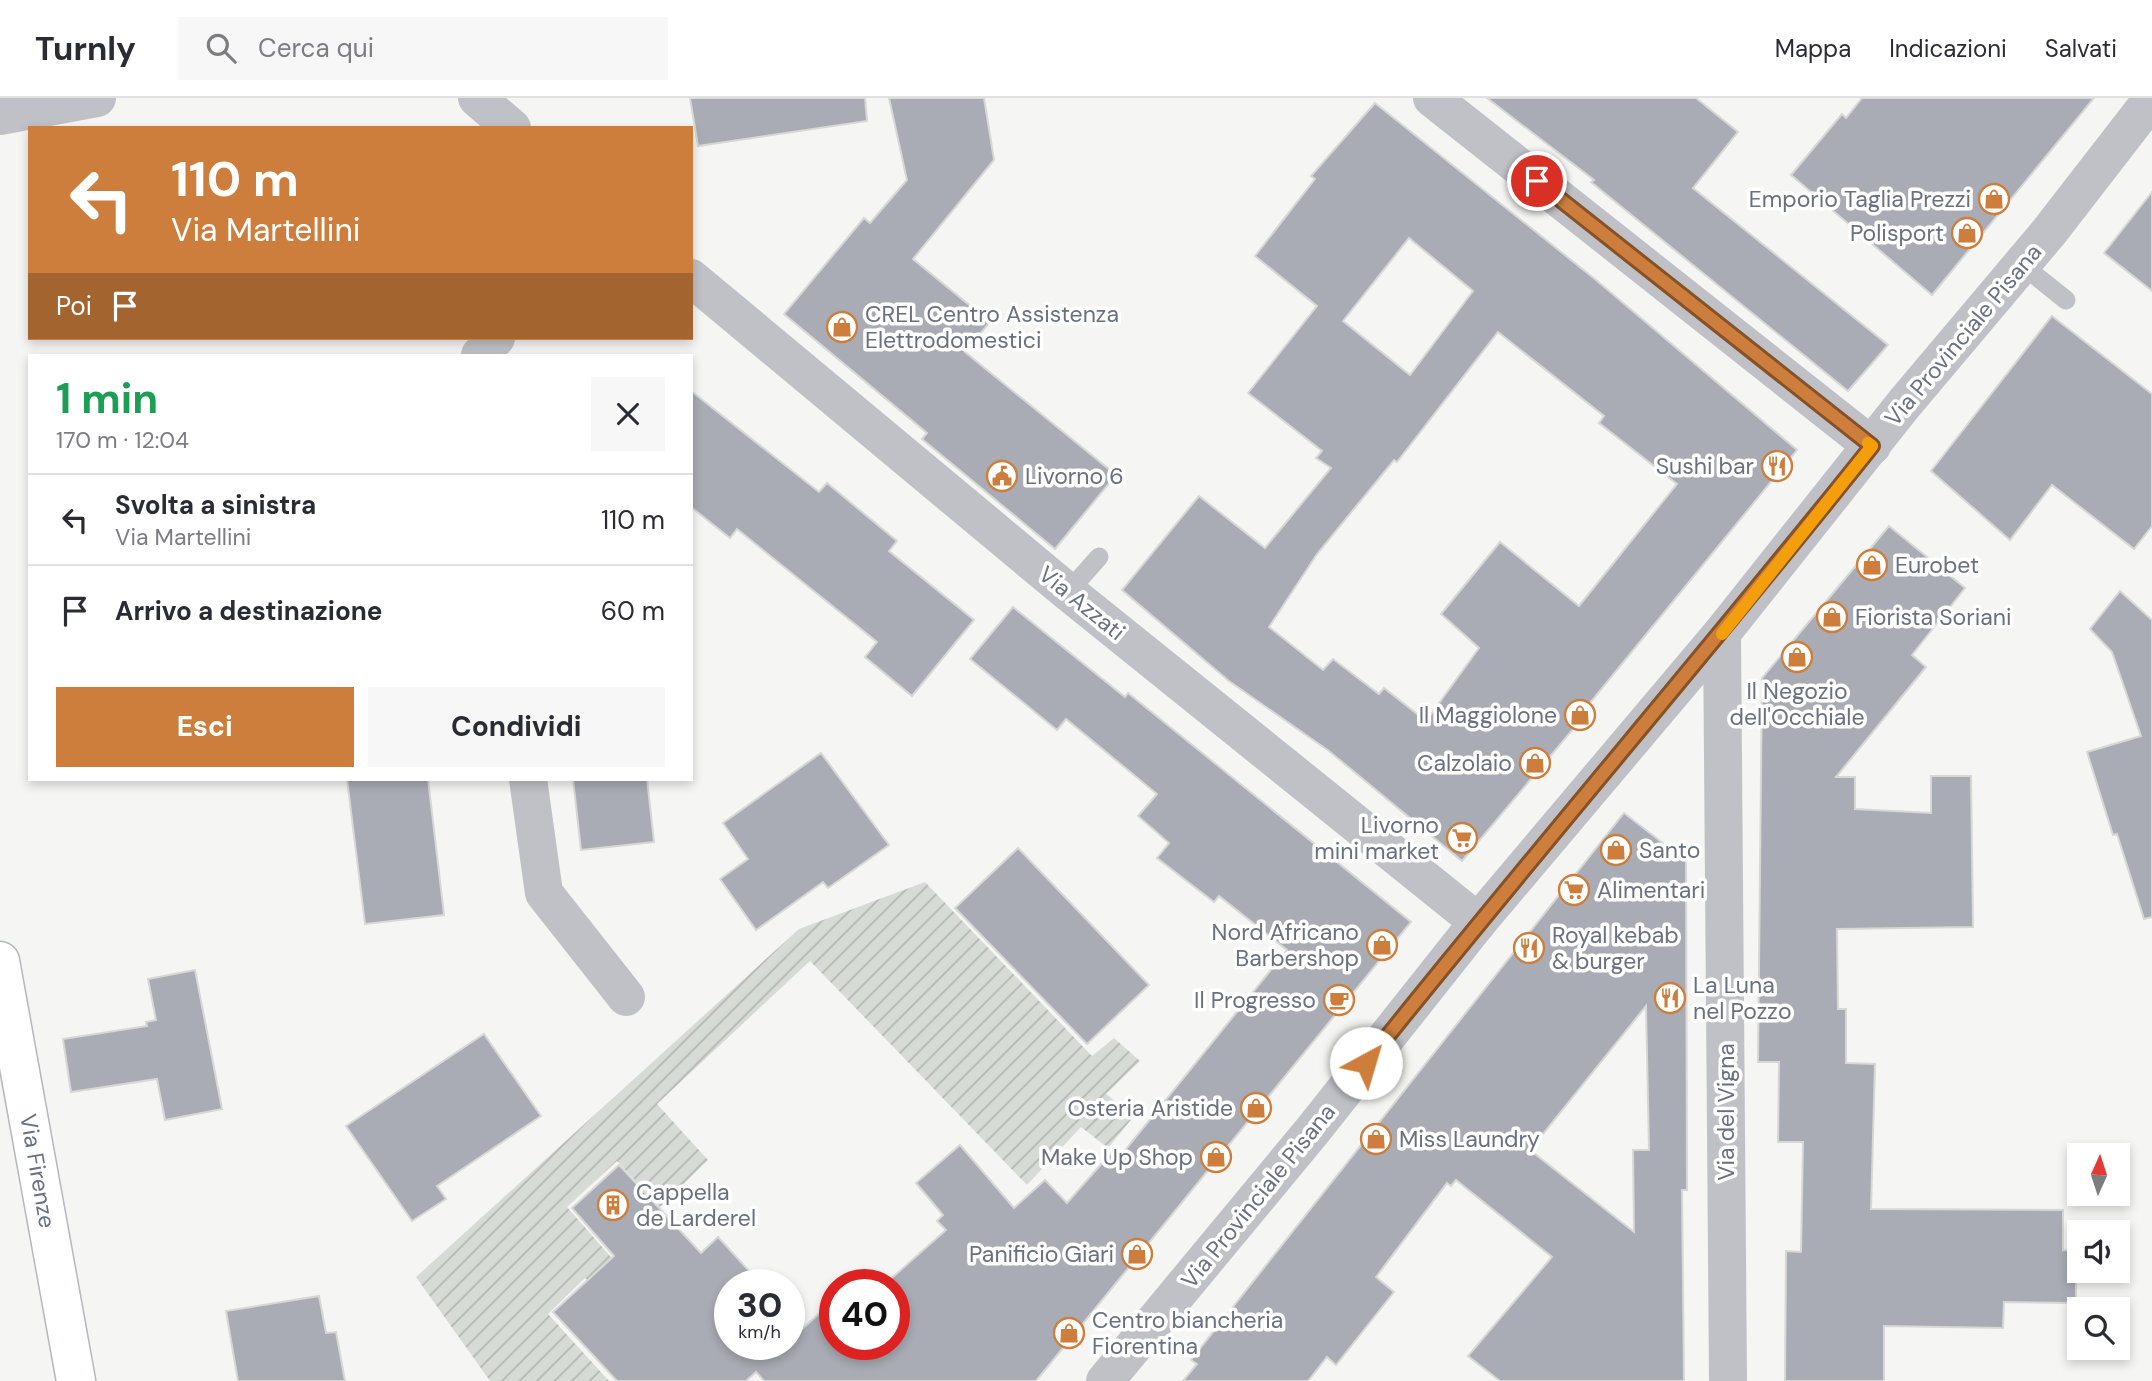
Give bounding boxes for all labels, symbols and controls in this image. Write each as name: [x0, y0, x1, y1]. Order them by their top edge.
search box: [178, 17, 668, 80]
text: Turnly: [35, 27, 136, 70]
icon: search: [202, 29, 240, 67]
text: Cerca qui: [258, 31, 374, 65]
text: Mappa: [1775, 33, 1851, 64]
text: Indicazioni: [1889, 33, 2007, 64]
text: Salvati: [2045, 33, 2117, 64]
text: 110 m: [171, 147, 299, 211]
pin: [1507, 151, 1567, 211]
icon: left: [56, 154, 147, 245]
icon: arrive: [1518, 162, 1556, 200]
shop icon: Emporio Taglia Prezzi: [1977, 182, 2011, 216]
place label: Emporio Taglia Prezzi: [1749, 184, 1971, 214]
text: Via Martellini: [171, 209, 360, 251]
shop icon: Polisport: [1950, 216, 1984, 250]
place label: Polisport: [1850, 218, 1944, 248]
street label: Via Provinciale Pisana: [1878, 238, 2048, 432]
icon: arrive: [106, 287, 144, 325]
text: Poi: [56, 289, 92, 323]
place label: CREL Centro Assistenza Elettrodomestici: [865, 299, 1119, 355]
shop icon: CREL Centro Assistenza Elettrodomestici: [825, 310, 859, 344]
text: 1 min: [56, 371, 158, 426]
button: close: [591, 377, 665, 451]
text: 170 m · 12:04: [56, 425, 189, 455]
restaurant icon: Sushi bar: [1760, 449, 1794, 483]
place label: Sushi bar: [1656, 451, 1754, 481]
public building icon: Livorno 6: [985, 459, 1019, 493]
place label: Livorno 6: [1025, 461, 1124, 491]
text: Svolta a sinistra: [115, 488, 316, 522]
icon: left: [56, 501, 94, 539]
text: 110 m: [601, 503, 665, 537]
text: Via Martellini: [115, 522, 251, 552]
shop icon: Eurobet: [1855, 548, 1889, 582]
place label: Eurobet: [1895, 550, 1979, 580]
street label: Via Azzati: [1033, 559, 1131, 647]
icon: arrive: [56, 592, 94, 630]
text: Arrivo a destinazione: [115, 594, 382, 628]
text: 60 m: [601, 594, 665, 628]
shop icon: Fiorista Soriani: [1815, 600, 1849, 634]
place label: Fiorista Soriani: [1855, 602, 2011, 632]
shop icon: Il Negozio dell'Occhiale: [1780, 640, 1814, 674]
place label: Il Negozio dell'Occhiale: [1730, 676, 1864, 732]
button: Esci: [56, 687, 354, 767]
button: Condividi: [368, 687, 665, 767]
shop icon: Il Maggiolone: [1563, 698, 1597, 732]
place label: Il Maggiolone: [1419, 700, 1557, 730]
shop icon: Calzolaio: [1518, 746, 1552, 780]
place label: Calzolaio: [1417, 748, 1512, 778]
place label: Livorno mini market: [1314, 810, 1439, 866]
supermarket icon: Livorno mini market: [1445, 821, 1479, 855]
shop icon: Santo: [1599, 833, 1633, 867]
place label: Santo: [1639, 835, 1700, 865]
supermarket icon: Alimentari: [1557, 873, 1591, 907]
place label: Alimentari: [1597, 875, 1705, 905]
place label: Nord Africano Barbershop: [1212, 917, 1359, 973]
place label: Royal kebab & burger: [1552, 920, 1679, 976]
shop icon: Nord Africano Barbershop: [1365, 928, 1399, 962]
restaurant icon: Royal kebab & burger: [1512, 931, 1546, 965]
place label: La Luna nel Pozzo: [1693, 970, 1792, 1026]
restaurant icon: La Luna nel Pozzo: [1653, 981, 1687, 1015]
cafe icon: Il Progresso: [1322, 983, 1356, 1017]
place label: Il Progresso: [1194, 985, 1316, 1015]
position arrow: [1329, 1026, 1403, 1100]
street label: Via del Vigna: [1711, 1043, 1741, 1181]
shop icon: Osteria Aristide: [1239, 1091, 1273, 1125]
place label: Osteria Aristide: [1067, 1093, 1233, 1123]
street label: Via Provinciale Pisana: [1174, 1098, 1342, 1294]
street label: Via Firenze: [13, 1112, 63, 1230]
shop icon: Miss Laundry: [1359, 1122, 1393, 1156]
place label: Miss Laundry: [1399, 1124, 1540, 1154]
shop icon: Make Up Shop: [1199, 1140, 1233, 1174]
place label: Make Up Shop: [1041, 1142, 1193, 1172]
north arrow: [2067, 1143, 2130, 1206]
map controls: [2067, 1143, 2130, 1360]
place label: Cappella de Larderel: [636, 1177, 756, 1233]
building icon: Cappella de Larderel: [596, 1188, 630, 1222]
button: sound: [2067, 1220, 2130, 1283]
shop icon: Panificio Giari: [1120, 1237, 1154, 1271]
place label: Panificio Giari: [969, 1239, 1114, 1269]
speed limit sign: 40: [819, 1269, 910, 1360]
text: 30: [737, 1282, 782, 1328]
button: search: [2067, 1297, 2130, 1360]
place label: Centro biancheria Fiorentina: [1092, 1305, 1283, 1361]
shop icon: Centro biancheria Fiorentina: [1052, 1316, 1086, 1350]
text: km/h: [738, 1320, 781, 1344]

